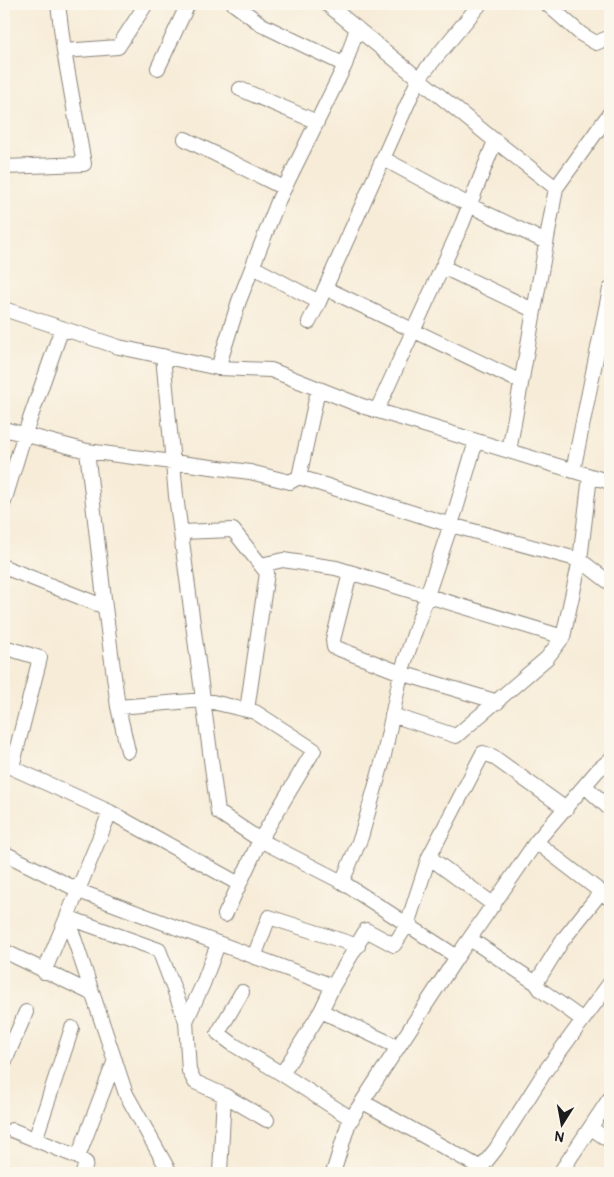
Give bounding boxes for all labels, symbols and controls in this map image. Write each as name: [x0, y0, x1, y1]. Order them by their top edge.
north arrow: [536, 1100, 586, 1150]
text: N: [553, 1127, 566, 1146]

